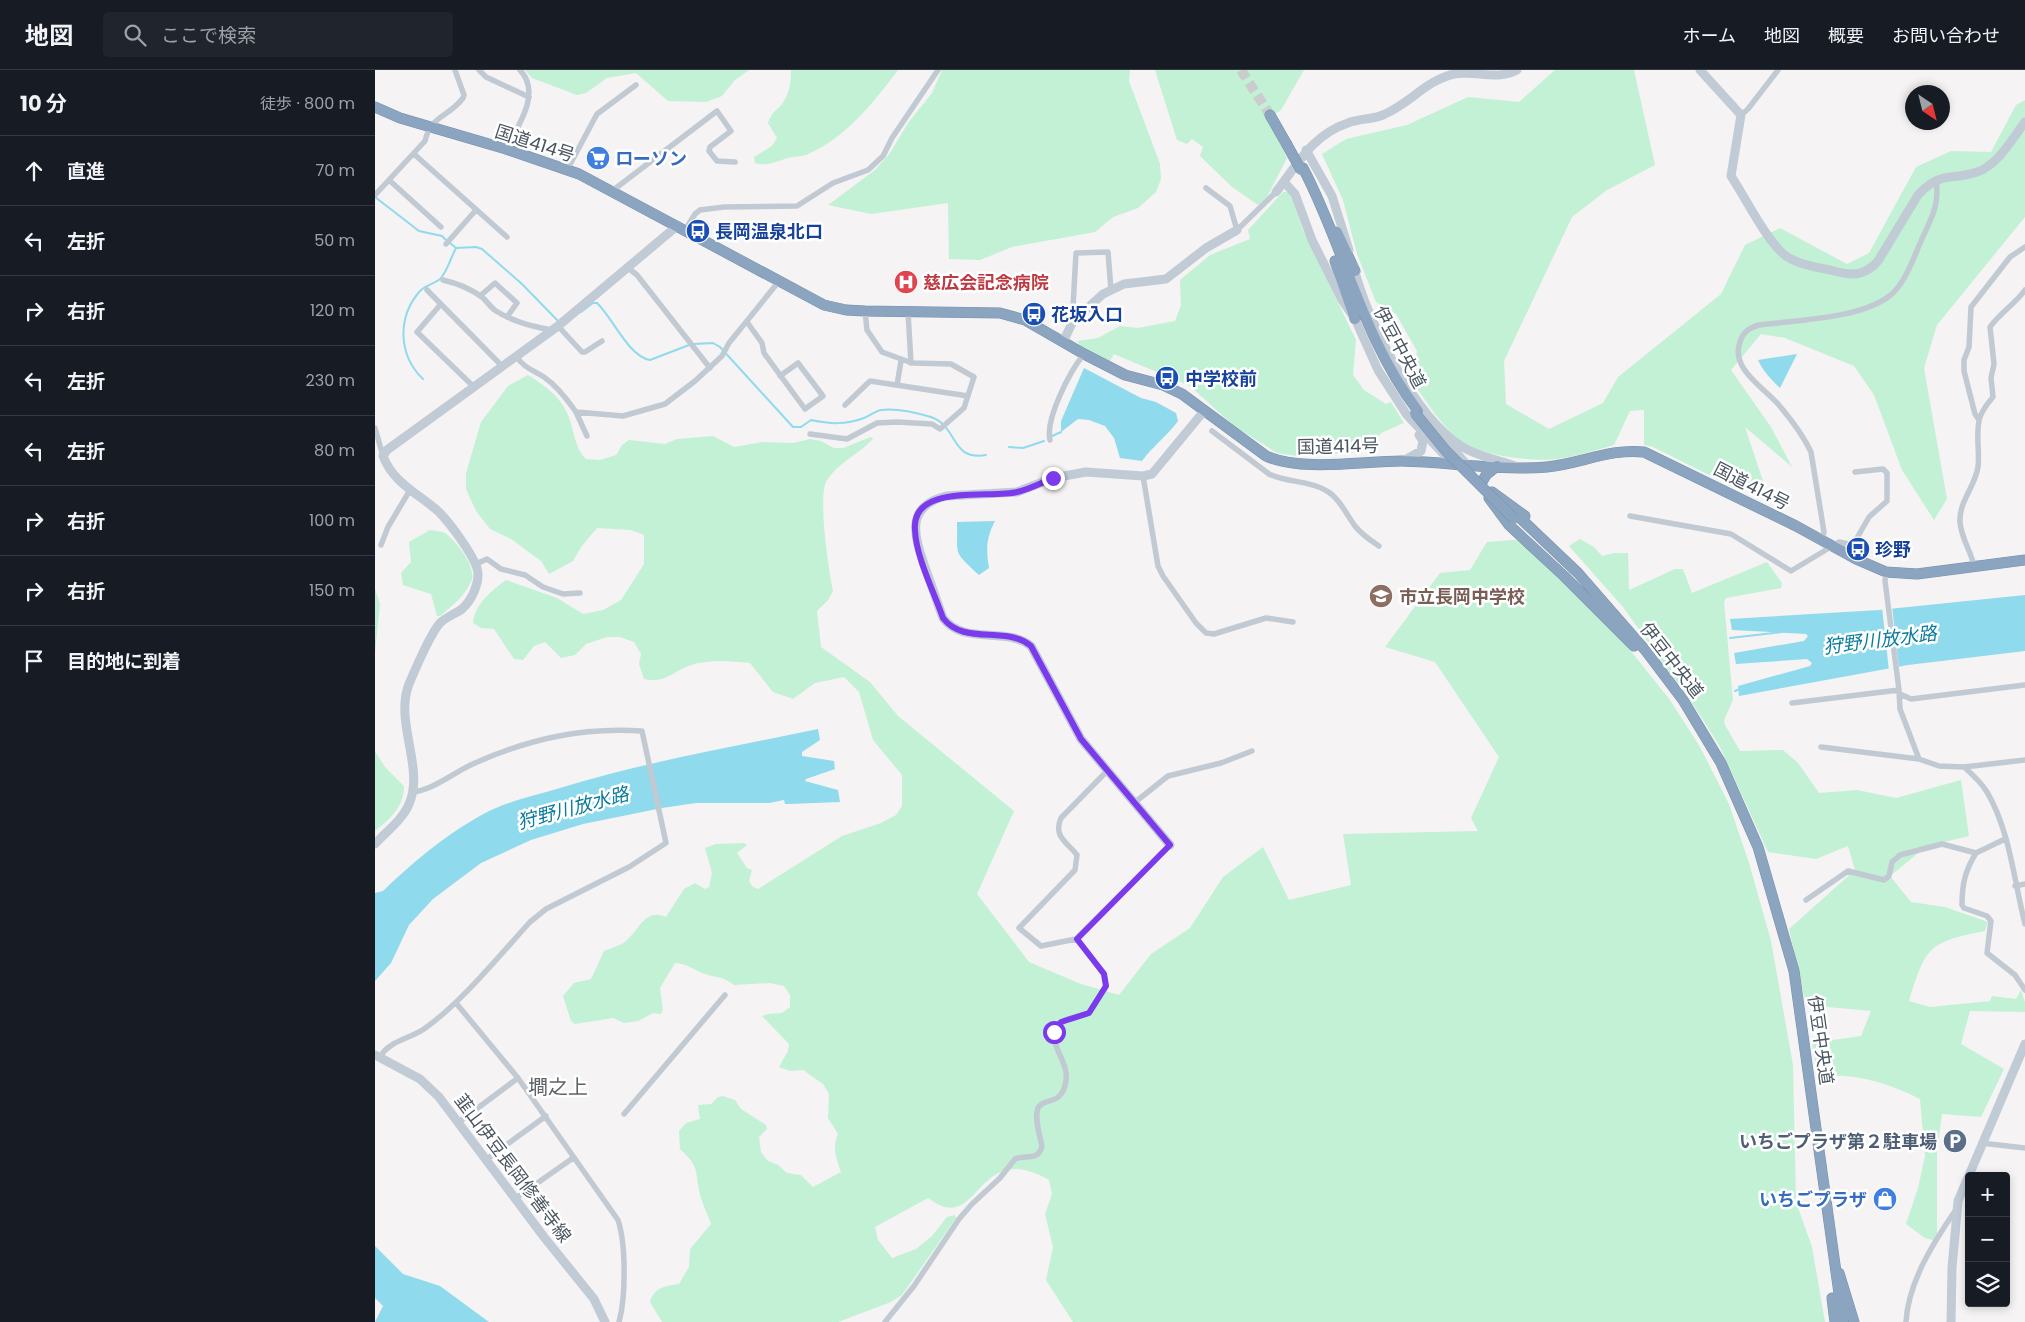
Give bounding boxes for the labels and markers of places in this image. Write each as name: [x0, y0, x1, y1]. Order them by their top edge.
supermarket icon: ローソン: [585, 145, 611, 171]
place label: ローソン: [615, 146, 687, 171]
bus stop icon: 長岡温泉北口: [685, 218, 711, 244]
place label: 長岡温泉北口: [715, 219, 823, 244]
hospital icon: 慈広会記念病院: [893, 269, 919, 295]
place label: 慈広会記念病院: [923, 270, 1049, 295]
bus stop icon: 花坂入口: [1021, 301, 1047, 327]
place label: 花坂入口: [1051, 302, 1123, 327]
bus stop icon: 中学校前: [1154, 365, 1180, 391]
place label: 中学校前: [1185, 366, 1257, 391]
bus stop icon: 珍野: [1845, 536, 1871, 562]
place label: 珍野: [1875, 537, 1911, 562]
school or university icon: 市立長岡中学校: [1368, 583, 1394, 609]
place label: 市立長岡中学校: [1399, 584, 1525, 609]
parking icon: いちごプラザ第２駐車場: [1942, 1128, 1968, 1154]
place label: いちごプラザ第２駐車場: [1739, 1129, 1937, 1154]
shop icon: いちごプラザ: [1872, 1186, 1898, 1212]
place label: いちごプラザ: [1759, 1187, 1867, 1212]

